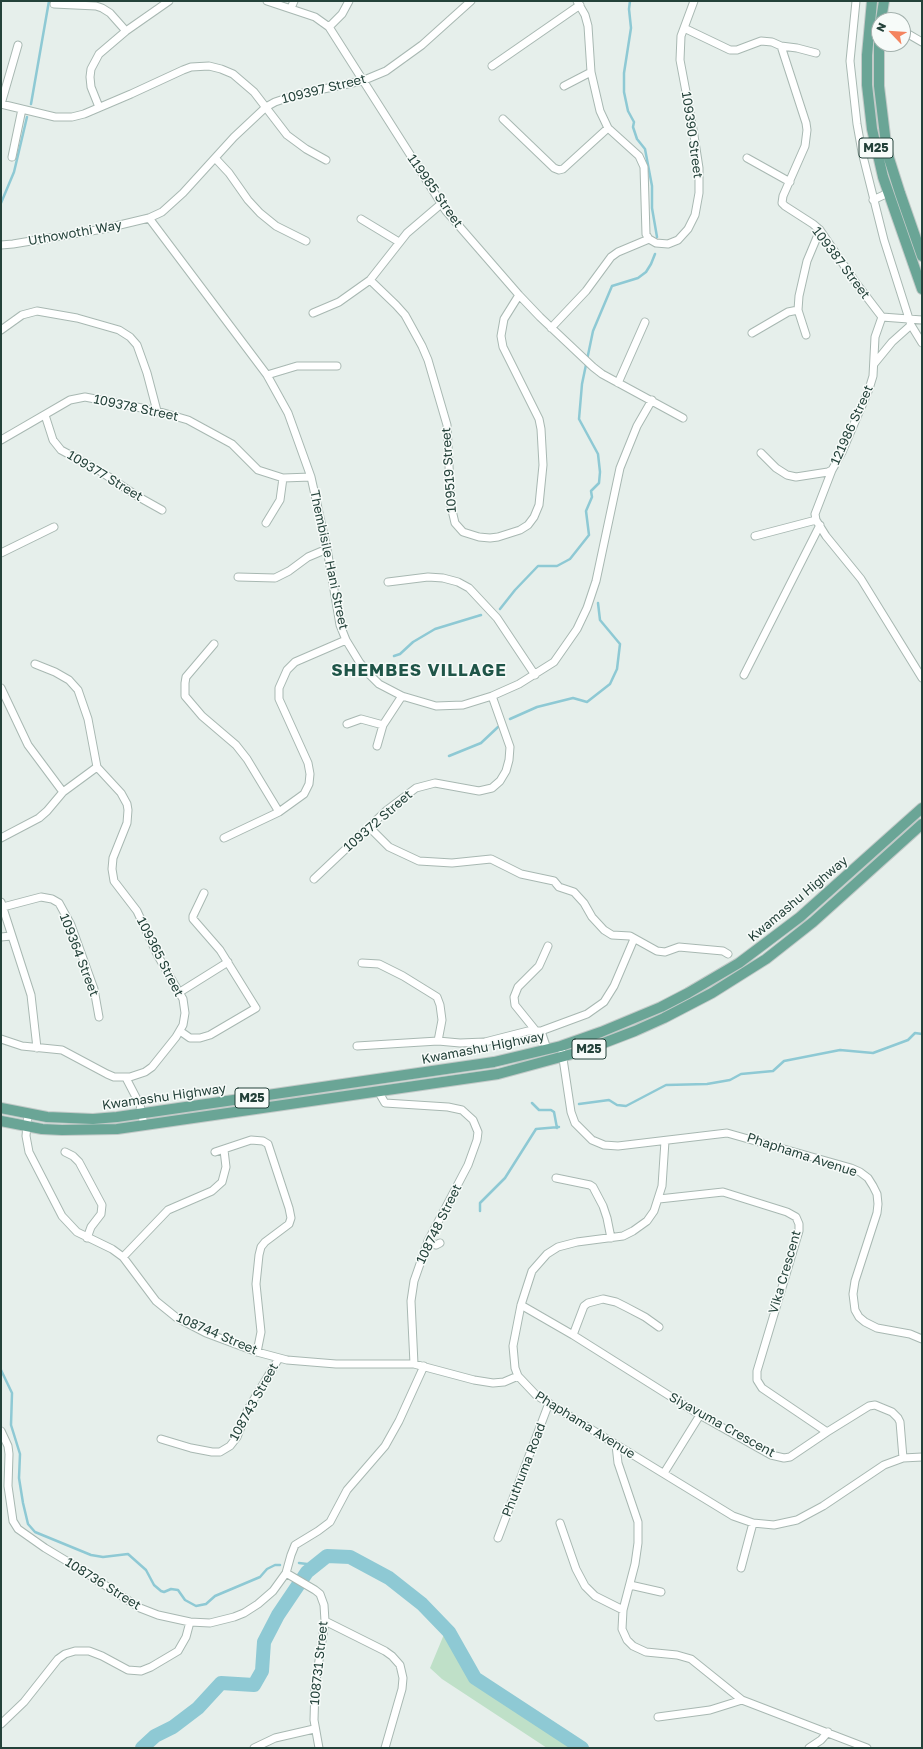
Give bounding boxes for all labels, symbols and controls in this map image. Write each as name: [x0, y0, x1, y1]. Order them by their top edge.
north arrow: [871, 12, 911, 52]
text: N: [873, 21, 888, 34]
street label: 109397 Street: [280, 71, 368, 107]
street label: 109390 Street: [678, 91, 706, 179]
road number: M25: [859, 138, 893, 158]
street label: 119985 Street: [404, 151, 466, 231]
street label: Uthowothi Way: [27, 217, 123, 249]
street label: 109387 Street: [809, 224, 873, 302]
street label: 121986 Street: [827, 383, 877, 467]
street label: 109378 Street: [92, 391, 180, 425]
street label: 109519 Street: [438, 427, 460, 513]
street label: 109377 Street: [64, 447, 146, 505]
street label: Thembisile Hani Street: [307, 489, 351, 631]
district label: SHEMBES VILLAGE: [331, 661, 507, 681]
street label: 109372 Street: [340, 787, 416, 855]
street label: Kwamashu Highway: [745, 853, 851, 945]
street label: 109364 Street: [56, 911, 102, 999]
street label: 109365 Street: [133, 915, 187, 999]
street label: Kwamashu Highway: [420, 1028, 546, 1068]
road number: M25: [572, 1039, 606, 1059]
street label: Kwamashu Highway: [101, 1081, 227, 1113]
road number: M25: [235, 1088, 269, 1108]
street label: Phaphama Avenue: [745, 1130, 859, 1180]
street label: 108748 Street: [413, 1182, 465, 1266]
street label: Vika Crescent: [766, 1229, 804, 1315]
street label: 108744 Street: [174, 1310, 260, 1358]
street label: 108743 Street: [226, 1360, 282, 1444]
street label: Phaphama Avenue: [532, 1388, 638, 1462]
street label: Siyavuma Crescent: [666, 1389, 778, 1461]
street label: Phuthuma Road: [499, 1421, 549, 1519]
street label: 108736 Street: [62, 1554, 144, 1614]
street label: 108731 Street: [307, 1620, 331, 1706]

